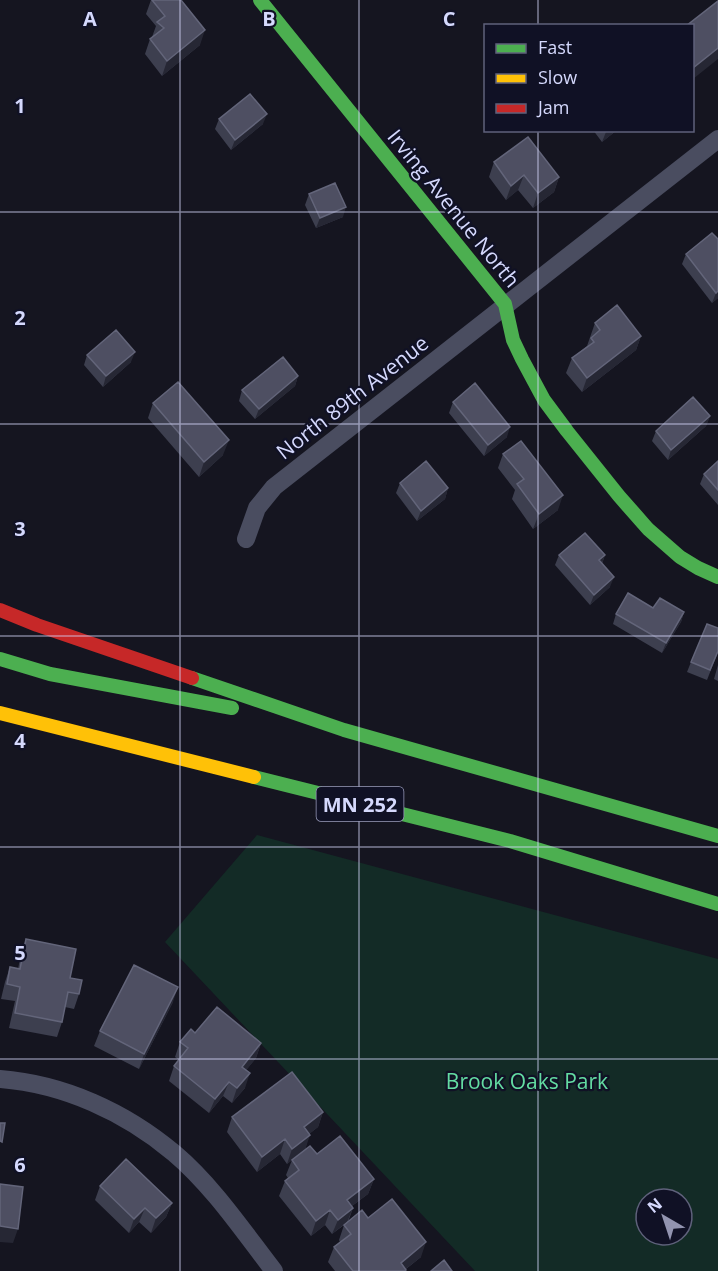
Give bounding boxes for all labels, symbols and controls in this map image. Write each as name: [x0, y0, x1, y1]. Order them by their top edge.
text: A: [83, 5, 97, 32]
text: B: [262, 5, 276, 32]
text: C: [443, 5, 456, 32]
legend: [484, 24, 694, 132]
text: Fast: [538, 35, 572, 59]
text: Slow: [538, 65, 577, 89]
text: 1: [14, 92, 26, 119]
text: Jam: [536, 95, 570, 119]
street label: Irving Avenue North: [381, 123, 527, 293]
text: 2: [14, 304, 26, 331]
street label: North 89th Avenue: [270, 329, 434, 465]
text: 3: [14, 515, 26, 542]
text: 4: [14, 727, 26, 754]
road number: MN 252: [316, 787, 404, 821]
text: 5: [14, 939, 26, 966]
park label: Brook Oaks Park: [446, 1067, 608, 1095]
text: 6: [14, 1151, 26, 1178]
north arrow: [634, 1187, 694, 1247]
text: N: [643, 1193, 667, 1218]

